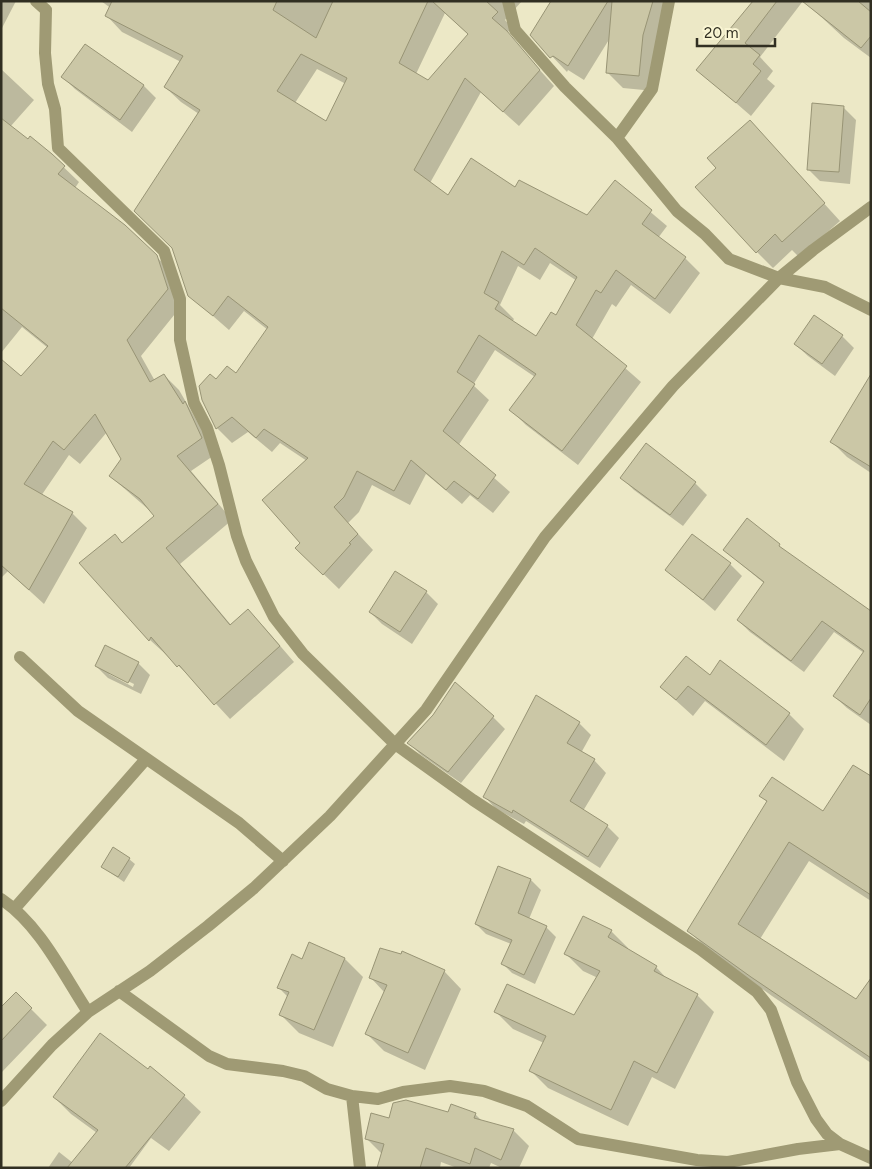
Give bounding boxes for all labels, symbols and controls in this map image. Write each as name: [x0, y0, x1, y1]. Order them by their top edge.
scale bar: [697, 15, 774, 47]
text: 20 m: [704, 24, 738, 42]

